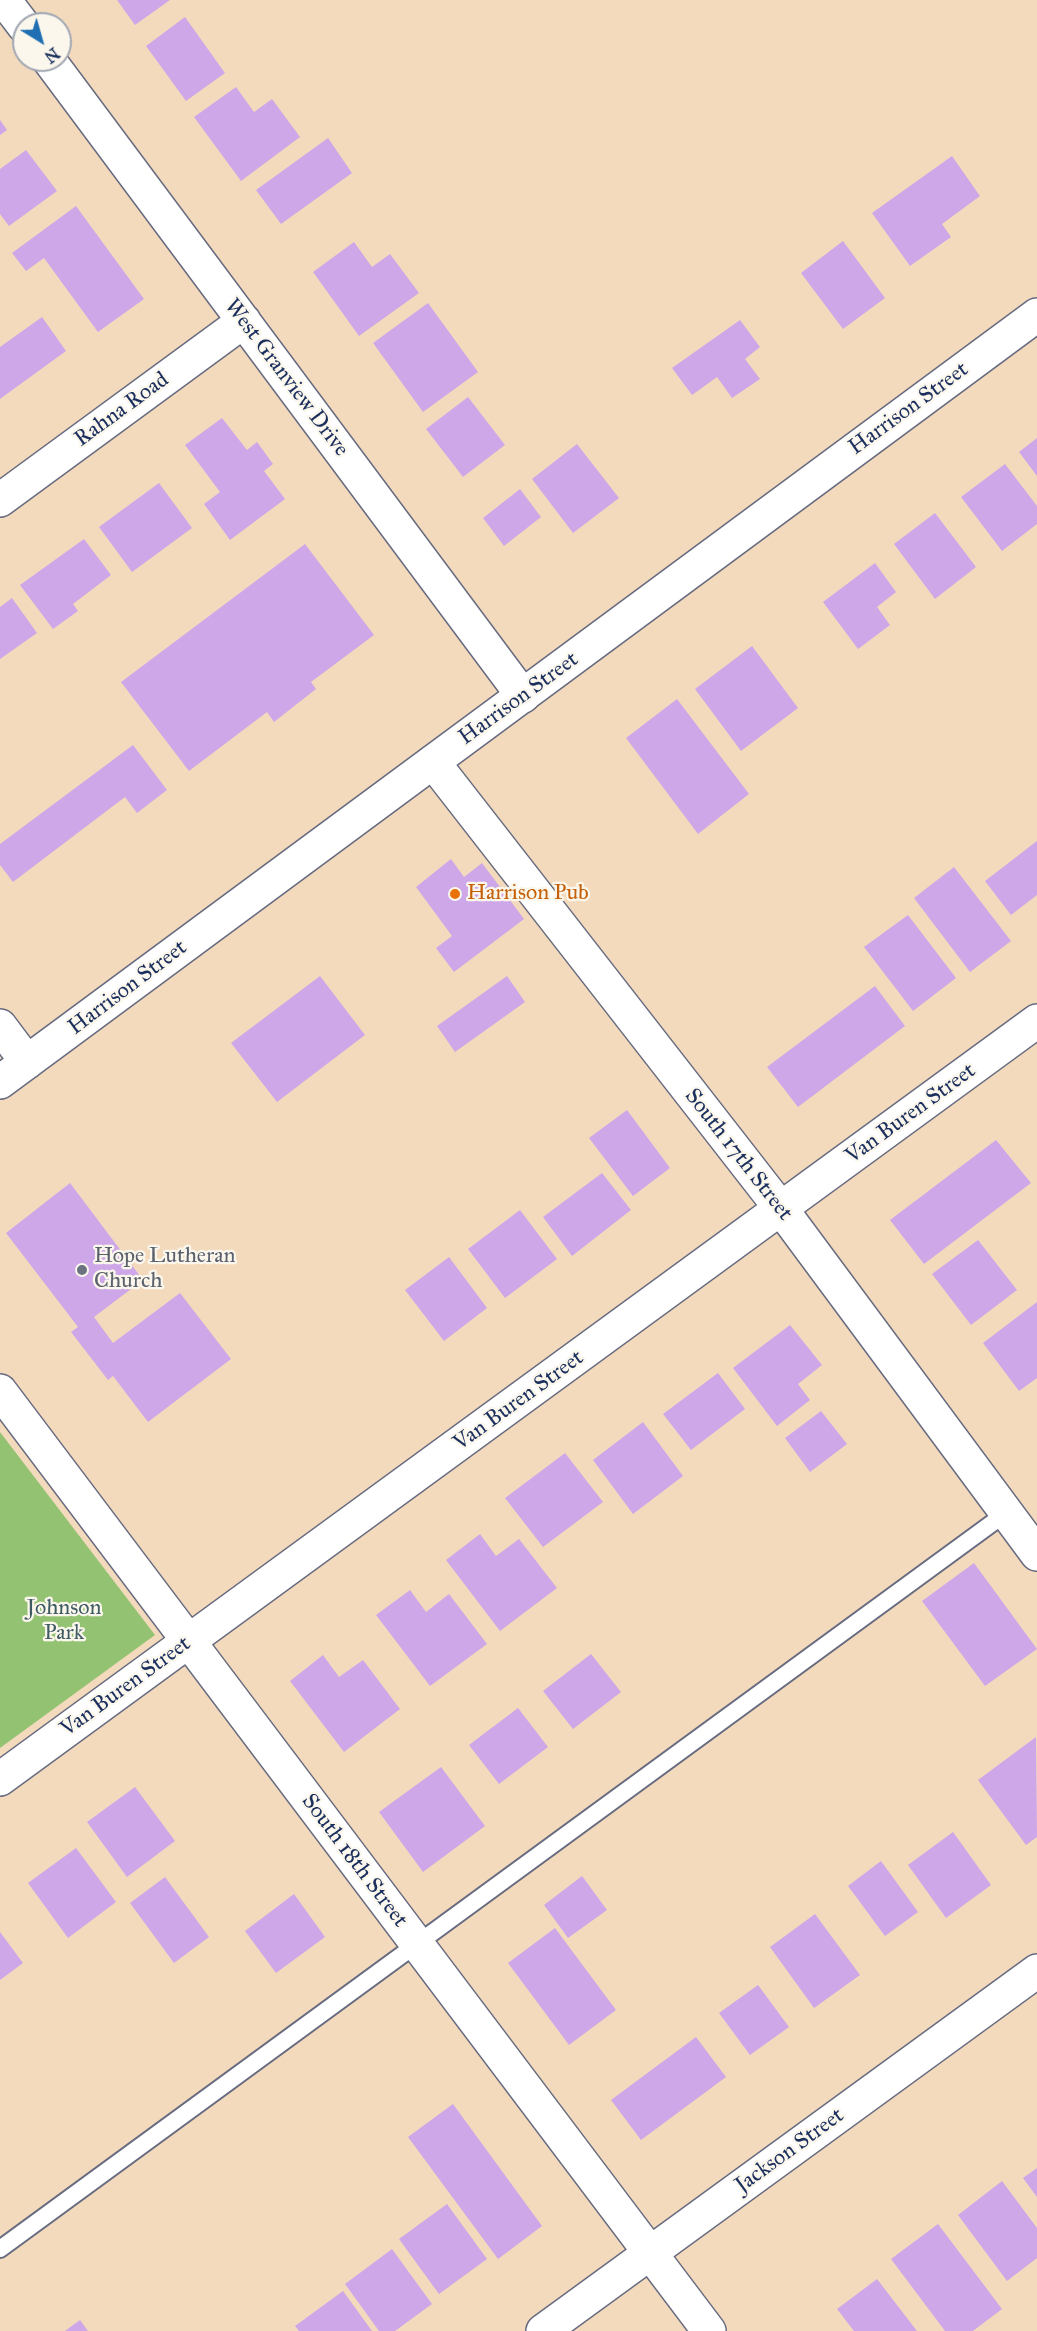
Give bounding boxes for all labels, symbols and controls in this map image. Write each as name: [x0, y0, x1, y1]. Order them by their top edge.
north arrow: [12, 12, 72, 72]
text: N: [41, 43, 63, 67]
street label: West Granview Drive: [218, 294, 354, 462]
street label: Harrison Street: [844, 357, 974, 461]
street label: Rahna Road: [70, 367, 174, 453]
street label: Harrison Street: [454, 647, 584, 751]
place label: Harrison Pub: [467, 881, 589, 907]
marker: Harrison Pub: [448, 887, 462, 901]
street label: Harrison Street: [64, 935, 192, 1041]
street label: Van Buren Street: [841, 1058, 981, 1170]
street label: South 17th Street: [678, 1084, 798, 1226]
place label: Hope Lutheran Church: [94, 1244, 235, 1296]
marker: Hope Lutheran Church: [75, 1263, 89, 1277]
street label: Van Buren Street: [449, 1345, 589, 1457]
park label: Johnson Park: [27, 1596, 101, 1648]
street label: Van Buren Street: [56, 1631, 196, 1743]
street label: South 18th Street: [295, 1789, 413, 1933]
street label: Jackson Street: [731, 2103, 849, 2199]

